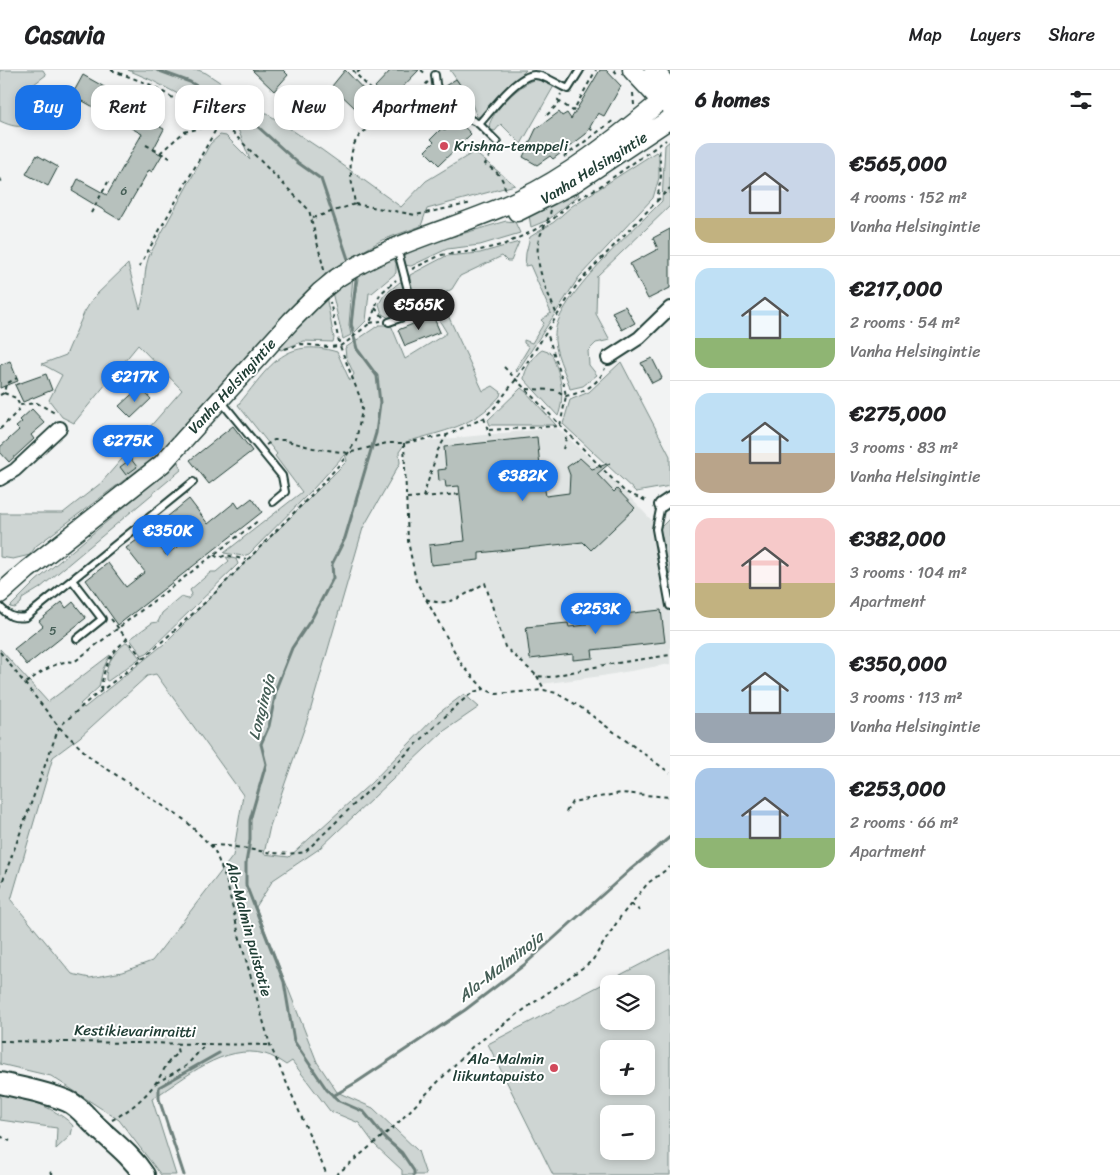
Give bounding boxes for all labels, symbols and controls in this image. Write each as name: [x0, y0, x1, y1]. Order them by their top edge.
text: Casavia: [25, 14, 105, 56]
text: Map: [909, 19, 942, 51]
text: Layers: [970, 19, 1021, 51]
text: Share: [1049, 19, 1095, 51]
text: 6 homes: [695, 81, 770, 119]
chip: Buy: [15, 85, 81, 130]
chip: Rent: [91, 85, 165, 130]
chip: Filters: [175, 85, 264, 130]
chip: New: [274, 85, 344, 130]
chip: Apartment: [354, 85, 475, 130]
icon: filters: [1067, 86, 1095, 114]
street label: Vanha Helsingintie: [535, 124, 653, 211]
place label: Krishna-temppeli: [454, 133, 569, 159]
marker: Krishna-temppeli: [438, 140, 450, 152]
text: €565,000: [850, 145, 947, 183]
icon: home: [735, 163, 795, 223]
house number: 6: [121, 180, 128, 202]
text: 4 rooms · 152 m²: [850, 183, 967, 212]
text: Vanha Helsingintie: [850, 212, 980, 241]
text: €217,000: [850, 270, 943, 308]
pin: €565K: [384, 288, 454, 331]
icon: home: [735, 288, 795, 348]
text: €565K: [395, 290, 444, 319]
text: 2 rooms · 54 m²: [850, 308, 960, 337]
street label: Vanha Helsingintie: [181, 332, 283, 440]
text: Vanha Helsingintie: [850, 337, 980, 366]
pin: €217K: [100, 360, 170, 403]
text: €217K: [112, 362, 158, 391]
text: €275,000: [850, 395, 946, 433]
icon: home: [735, 413, 795, 473]
pin: €275K: [93, 424, 163, 467]
text: €275K: [104, 426, 152, 455]
text: 3 rooms · 83 m²: [850, 433, 958, 462]
pin: €382K: [488, 460, 558, 502]
text: €382K: [499, 461, 547, 490]
text: Vanha Helsingintie: [850, 462, 980, 491]
pin: €350K: [133, 514, 203, 557]
text: €350K: [143, 516, 193, 545]
text: €382,000: [850, 520, 946, 558]
icon: home: [735, 538, 795, 598]
text: 3 rooms · 104 m²: [850, 558, 967, 587]
text: Apartment: [850, 587, 926, 616]
pin: €253K: [561, 592, 631, 635]
text: €253K: [572, 594, 620, 623]
house number: 5: [49, 620, 57, 642]
text: €350,000: [850, 645, 947, 683]
icon: home: [735, 663, 795, 723]
water label: Longinoja: [239, 669, 284, 743]
text: 3 rooms · 113 m²: [850, 683, 962, 712]
text: Vanha Helsingintie: [850, 712, 980, 741]
text: €253,000: [850, 770, 946, 808]
icon: home: [735, 788, 795, 848]
text: 2 rooms · 66 m²: [850, 808, 959, 837]
text: Apartment: [850, 837, 926, 866]
street label: Ala-Malmin puistotie: [218, 858, 280, 1000]
water label: Ala-Malminoja: [450, 922, 551, 1010]
map controls: [600, 975, 655, 1160]
button: layers: [600, 975, 655, 1030]
street label: Kestikievarinraitti: [74, 1017, 197, 1045]
button: +: [600, 1040, 655, 1095]
place label: Ala-Malmin liikuntapuisto: [453, 1046, 544, 1089]
marker: Ala-Malmin liikuntapuisto: [548, 1062, 560, 1074]
button: −: [600, 1105, 655, 1160]

